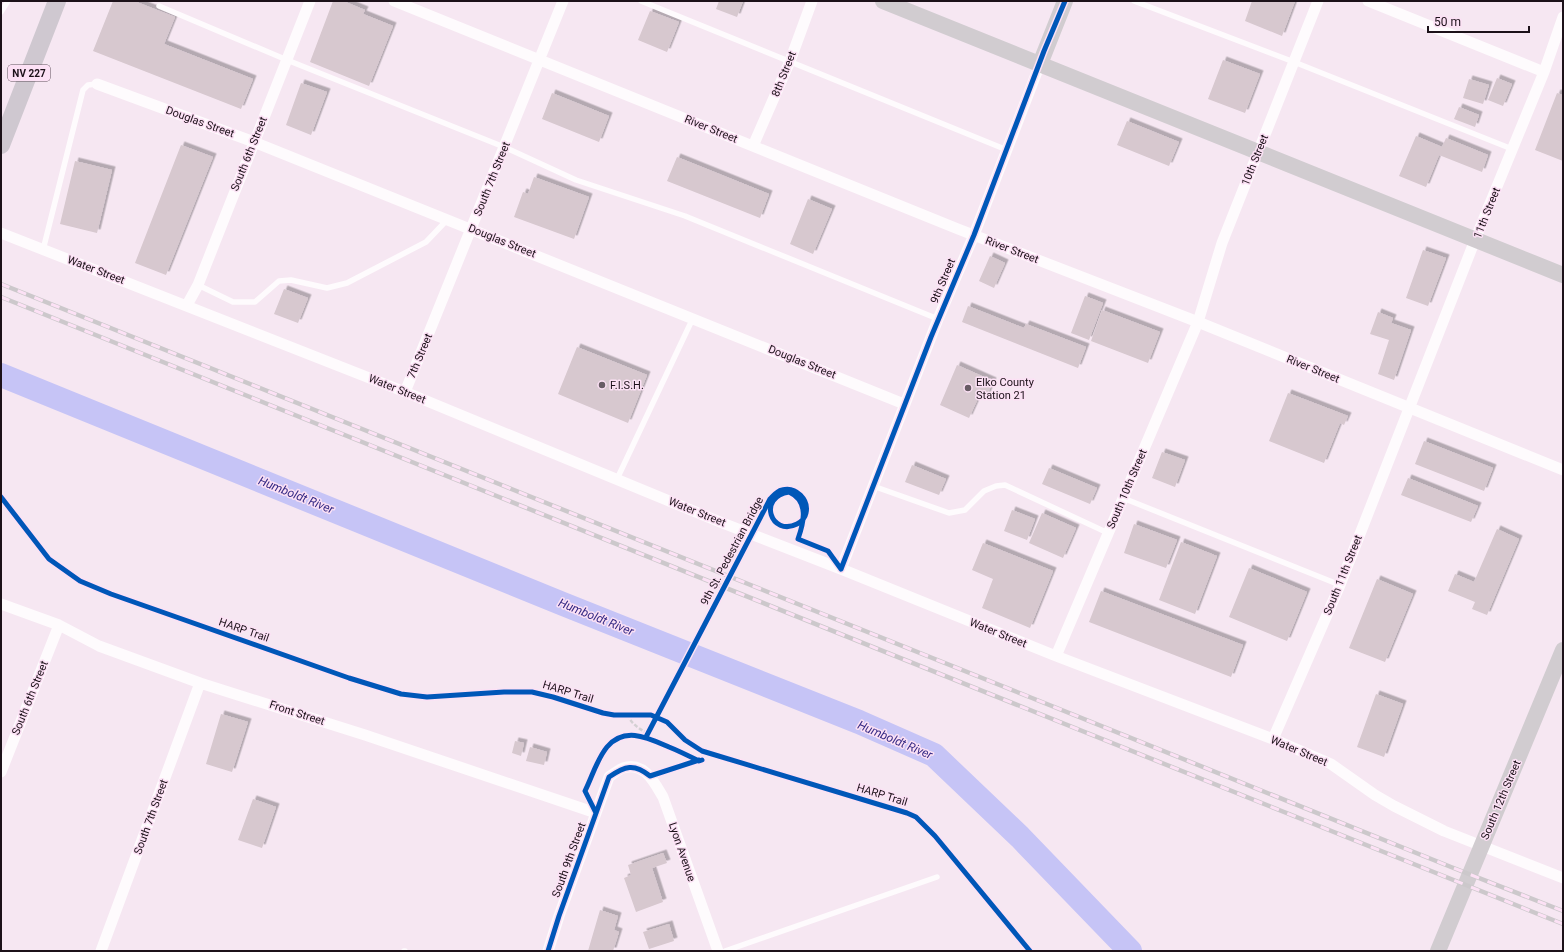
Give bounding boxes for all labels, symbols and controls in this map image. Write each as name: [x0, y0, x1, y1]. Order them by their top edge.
scale bar: [1428, 8, 1529, 34]
text: 50 m: [1434, 15, 1461, 29]
street label: 8th Street: [769, 49, 799, 98]
road number: NV 227: [8, 65, 50, 81]
street label: Douglas Street: [164, 104, 236, 141]
street label: River Street: [683, 112, 740, 146]
street label: South 6th Street: [228, 115, 270, 193]
street label: 10th Street: [1239, 132, 1271, 187]
street label: South 7th Street: [471, 140, 513, 218]
street label: 11th Street: [1471, 185, 1503, 240]
street label: Douglas Street: [466, 222, 538, 261]
street label: River Street: [984, 234, 1041, 266]
street label: Water Street: [65, 253, 127, 287]
street label: 9th Street: [928, 256, 958, 305]
street label: 7th Street: [405, 331, 435, 380]
street label: Douglas Street: [766, 343, 838, 382]
street label: River Street: [1285, 352, 1342, 386]
street label: Water Street: [367, 372, 428, 407]
place label: Elko County Station 21: [976, 376, 1035, 402]
place label: F.I.S.H.: [610, 379, 644, 392]
marker: F.I.S.H.: [597, 380, 607, 390]
marker: Elko County Station 21: [963, 383, 973, 393]
street label: South 10th Street: [1104, 447, 1150, 531]
water label: Humboldt River: [256, 474, 337, 517]
street label: 9th St. Pedestrian Bridge: [698, 494, 766, 607]
street label: Water Street: [667, 495, 728, 530]
street label: South 11th Street: [1321, 533, 1365, 617]
water label: Humboldt River: [556, 596, 637, 639]
street label: HARP Trail: [217, 615, 271, 645]
street label: Water Street: [968, 616, 1029, 651]
street label: South 6th Street: [9, 659, 51, 737]
street label: HARP Trail: [541, 678, 595, 706]
street label: Front Street: [268, 698, 327, 728]
water label: Humboldt River: [855, 718, 935, 762]
street label: Water Street: [1269, 733, 1330, 769]
street label: South 12th Street: [1478, 758, 1524, 842]
street label: South 7th Street: [131, 777, 171, 856]
street label: HARP Trail: [855, 781, 909, 809]
street label: South 9th Street: [549, 820, 589, 899]
street label: Lyon Avenue: [666, 821, 698, 883]

